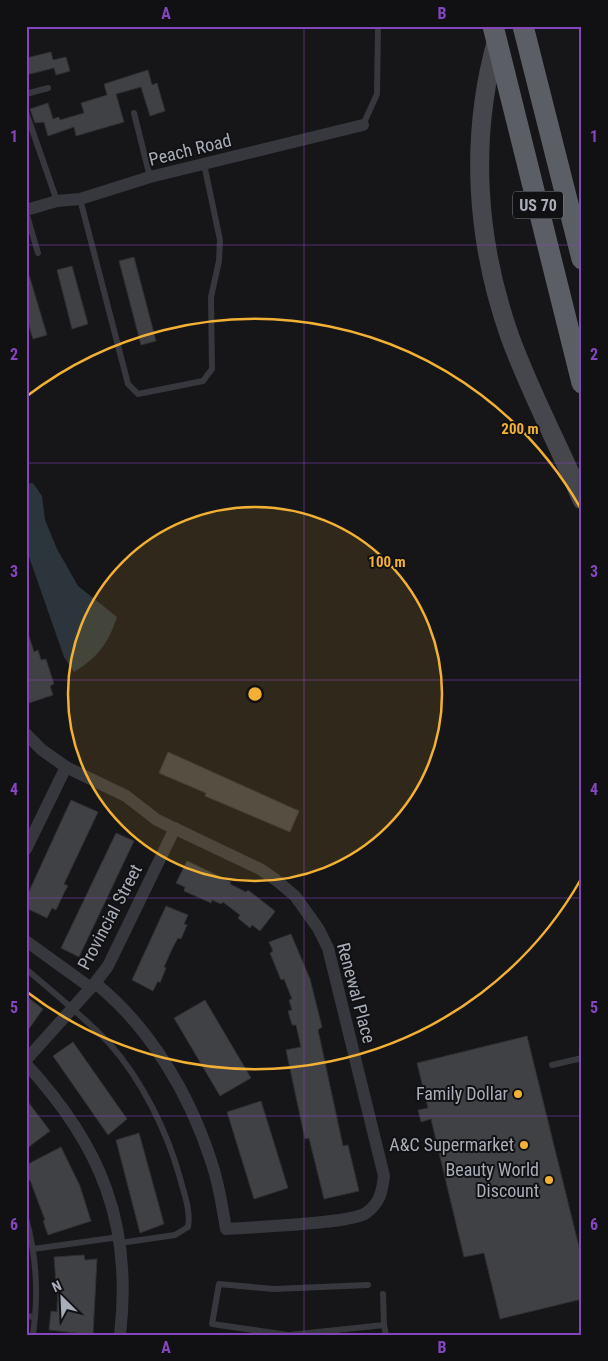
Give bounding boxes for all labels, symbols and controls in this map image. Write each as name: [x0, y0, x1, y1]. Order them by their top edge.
text: A: [161, 4, 171, 23]
text: B: [438, 4, 447, 23]
text: 1: [10, 127, 18, 146]
text: 1: [590, 127, 598, 146]
street label: Peach Road: [146, 129, 233, 170]
road number: US 70: [513, 192, 563, 218]
text: 2: [10, 345, 18, 364]
text: 2: [590, 345, 598, 364]
text: 200 m: [501, 420, 539, 438]
text: 100 m: [368, 553, 406, 571]
text: 3: [10, 562, 18, 581]
text: 3: [590, 562, 598, 581]
centre of rings: [246, 685, 264, 703]
text: 4: [10, 780, 18, 799]
text: 4: [590, 780, 598, 799]
street label: Provincial Street: [73, 861, 146, 973]
street label: Renewal Place: [333, 940, 380, 1045]
text: 5: [10, 998, 18, 1017]
text: 5: [590, 998, 598, 1017]
place label: Family Dollar: [416, 1083, 509, 1104]
marker: Family Dollar: [512, 1088, 524, 1100]
place label: A&C Supermarket: [389, 1134, 514, 1155]
marker: A&C Supermarket: [518, 1139, 530, 1151]
place label: Beauty World Discount: [445, 1159, 539, 1201]
marker: Beauty World Discount: [543, 1174, 555, 1186]
text: 6: [10, 1215, 18, 1234]
text: 6: [590, 1215, 598, 1234]
north arrow: [38, 1274, 88, 1324]
text: N: [50, 1277, 64, 1295]
text: A: [161, 1338, 171, 1357]
text: B: [438, 1338, 447, 1357]

